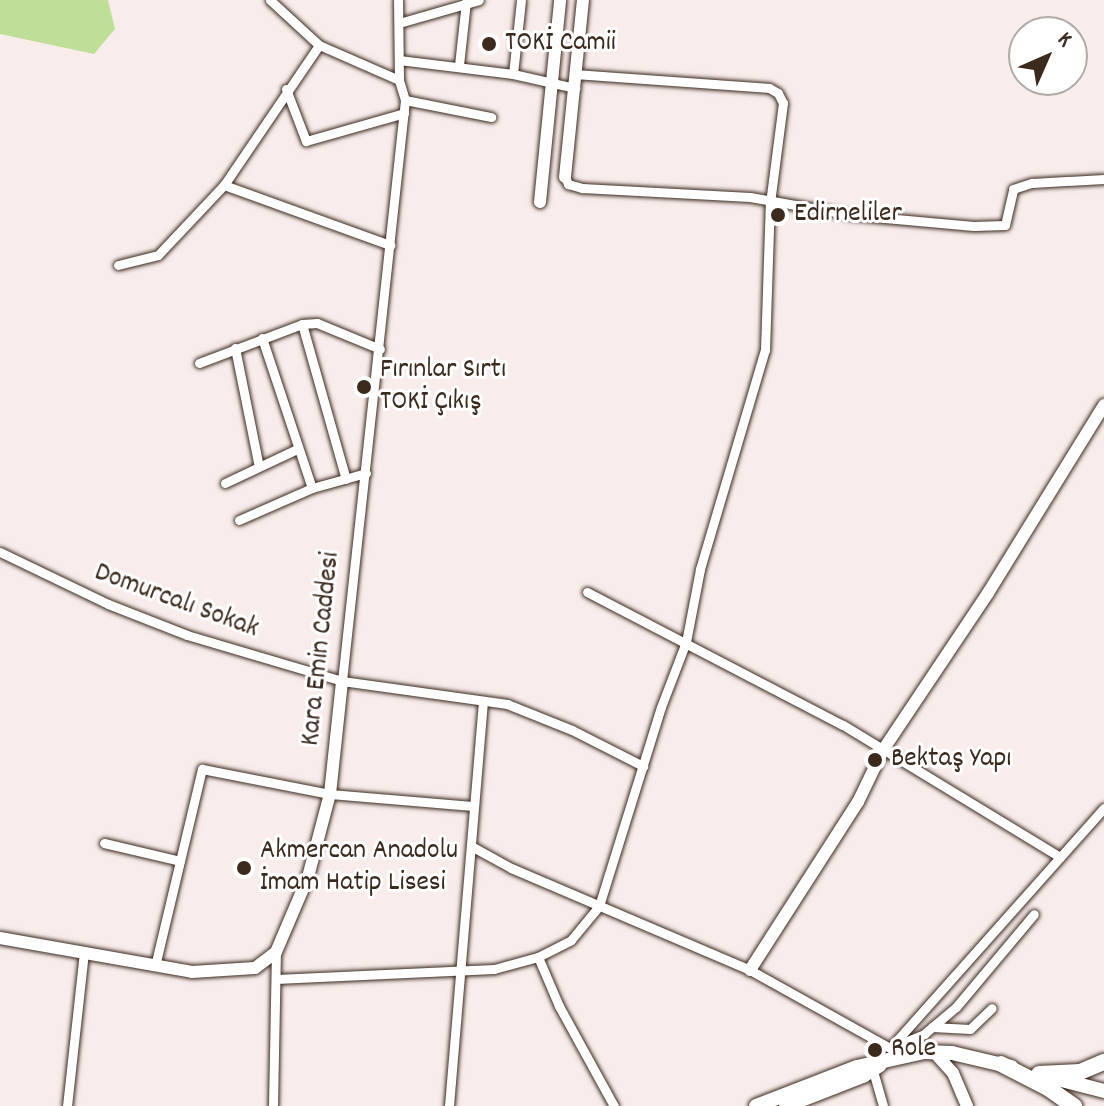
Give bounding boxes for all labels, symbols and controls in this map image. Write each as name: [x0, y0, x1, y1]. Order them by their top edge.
north arrow: [1008, 16, 1088, 96]
text: K: [1049, 26, 1078, 55]
place label: TOKİ Camii: [505, 27, 616, 61]
marker: TOKİ Camii: [480, 35, 498, 53]
place label: Edirneliler: [794, 198, 902, 232]
marker: Edirneliler: [769, 206, 787, 224]
place label: Fırınlar Sırtı TOKİ Çıkış: [380, 354, 506, 420]
marker: Fırınlar Sırtı TOKİ Çıkış: [355, 378, 373, 396]
street label: Kara Emin Caddesi: [295, 550, 349, 748]
street label: Domurcalı Sokak: [89, 557, 263, 647]
place label: Bektaş Yapı: [891, 743, 1011, 777]
marker: Bektaş Yapı: [866, 751, 884, 769]
place label: Akmercan Anadolu İmam Hatip Lisesi: [260, 835, 458, 901]
marker: Akmercan Anadolu İmam Hatip Lisesi: [235, 859, 253, 877]
place label: Role: [891, 1033, 936, 1067]
marker: Role: [866, 1041, 884, 1059]

